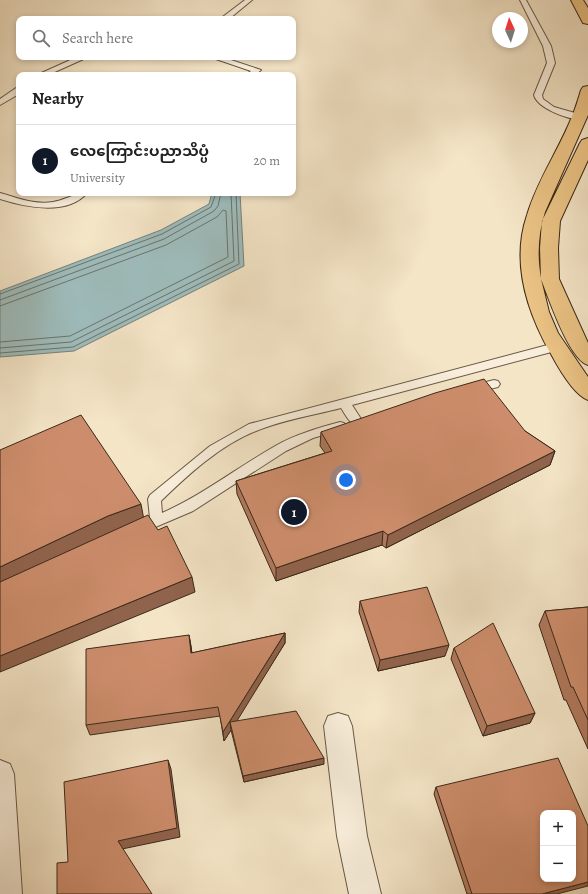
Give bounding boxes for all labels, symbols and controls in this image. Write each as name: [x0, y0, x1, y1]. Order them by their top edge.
north arrow: [492, 12, 528, 48]
search box: [16, 16, 296, 60]
icon: search: [30, 27, 52, 49]
text: Search here: [62, 28, 133, 48]
text: Nearby: [32, 87, 83, 110]
text: လေကြောင်းပညာသိပ္ပံ: [70, 141, 209, 161]
text: 1: [43, 152, 47, 169]
text: 20 m: [254, 152, 280, 169]
text: University: [70, 169, 125, 186]
your location: [336, 470, 356, 490]
pin: 1: [281, 497, 307, 527]
map controls: [540, 810, 576, 882]
button: +: [540, 810, 576, 846]
button: −: [540, 846, 576, 882]

